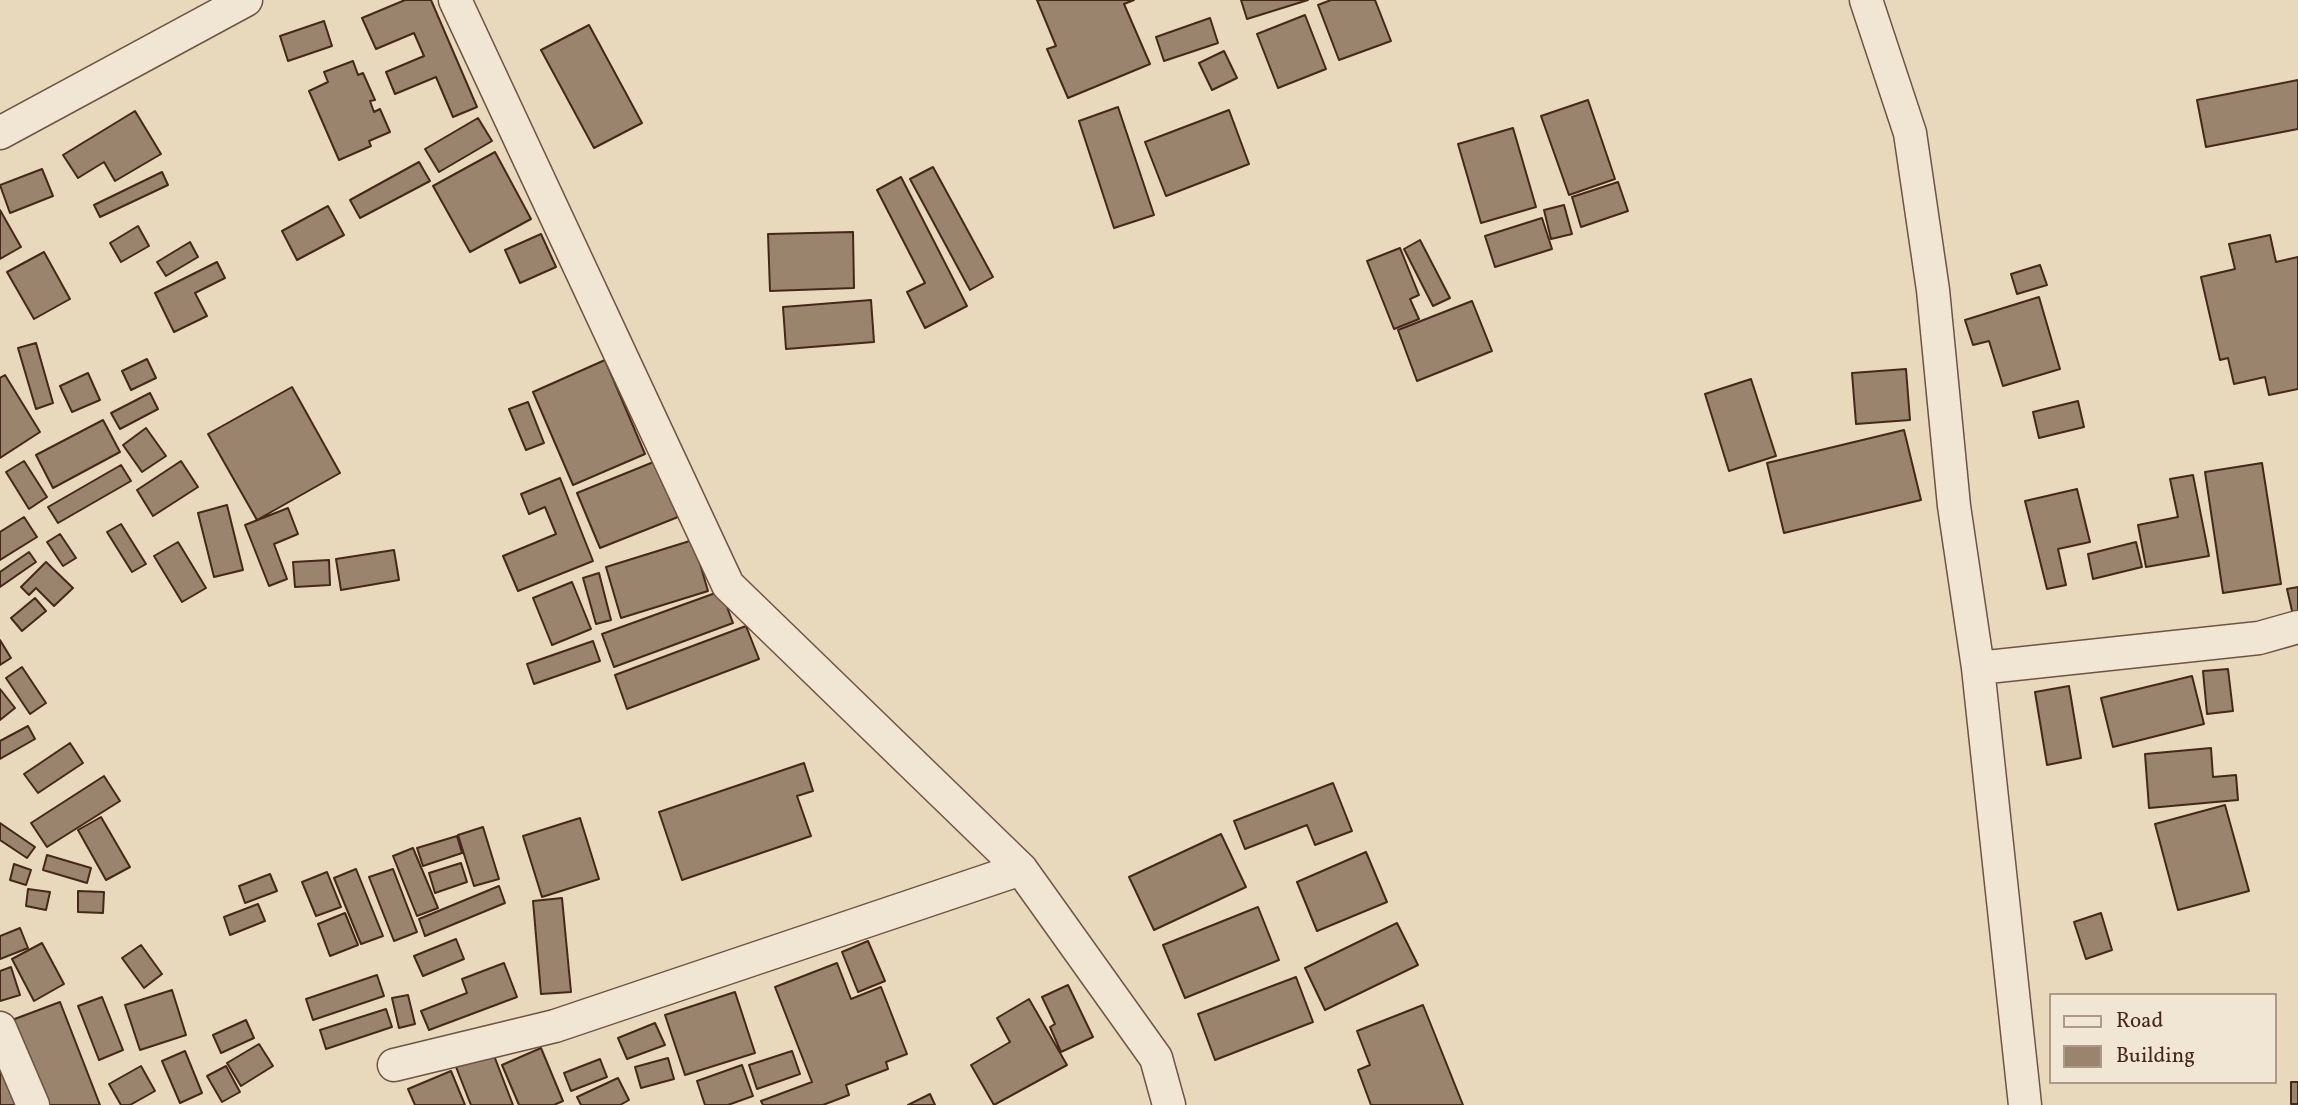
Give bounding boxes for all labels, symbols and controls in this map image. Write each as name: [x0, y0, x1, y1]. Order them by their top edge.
legend: [2050, 993, 2277, 1084]
text: Road: [2116, 1007, 2163, 1036]
text: Building: [2116, 1042, 2195, 1071]

